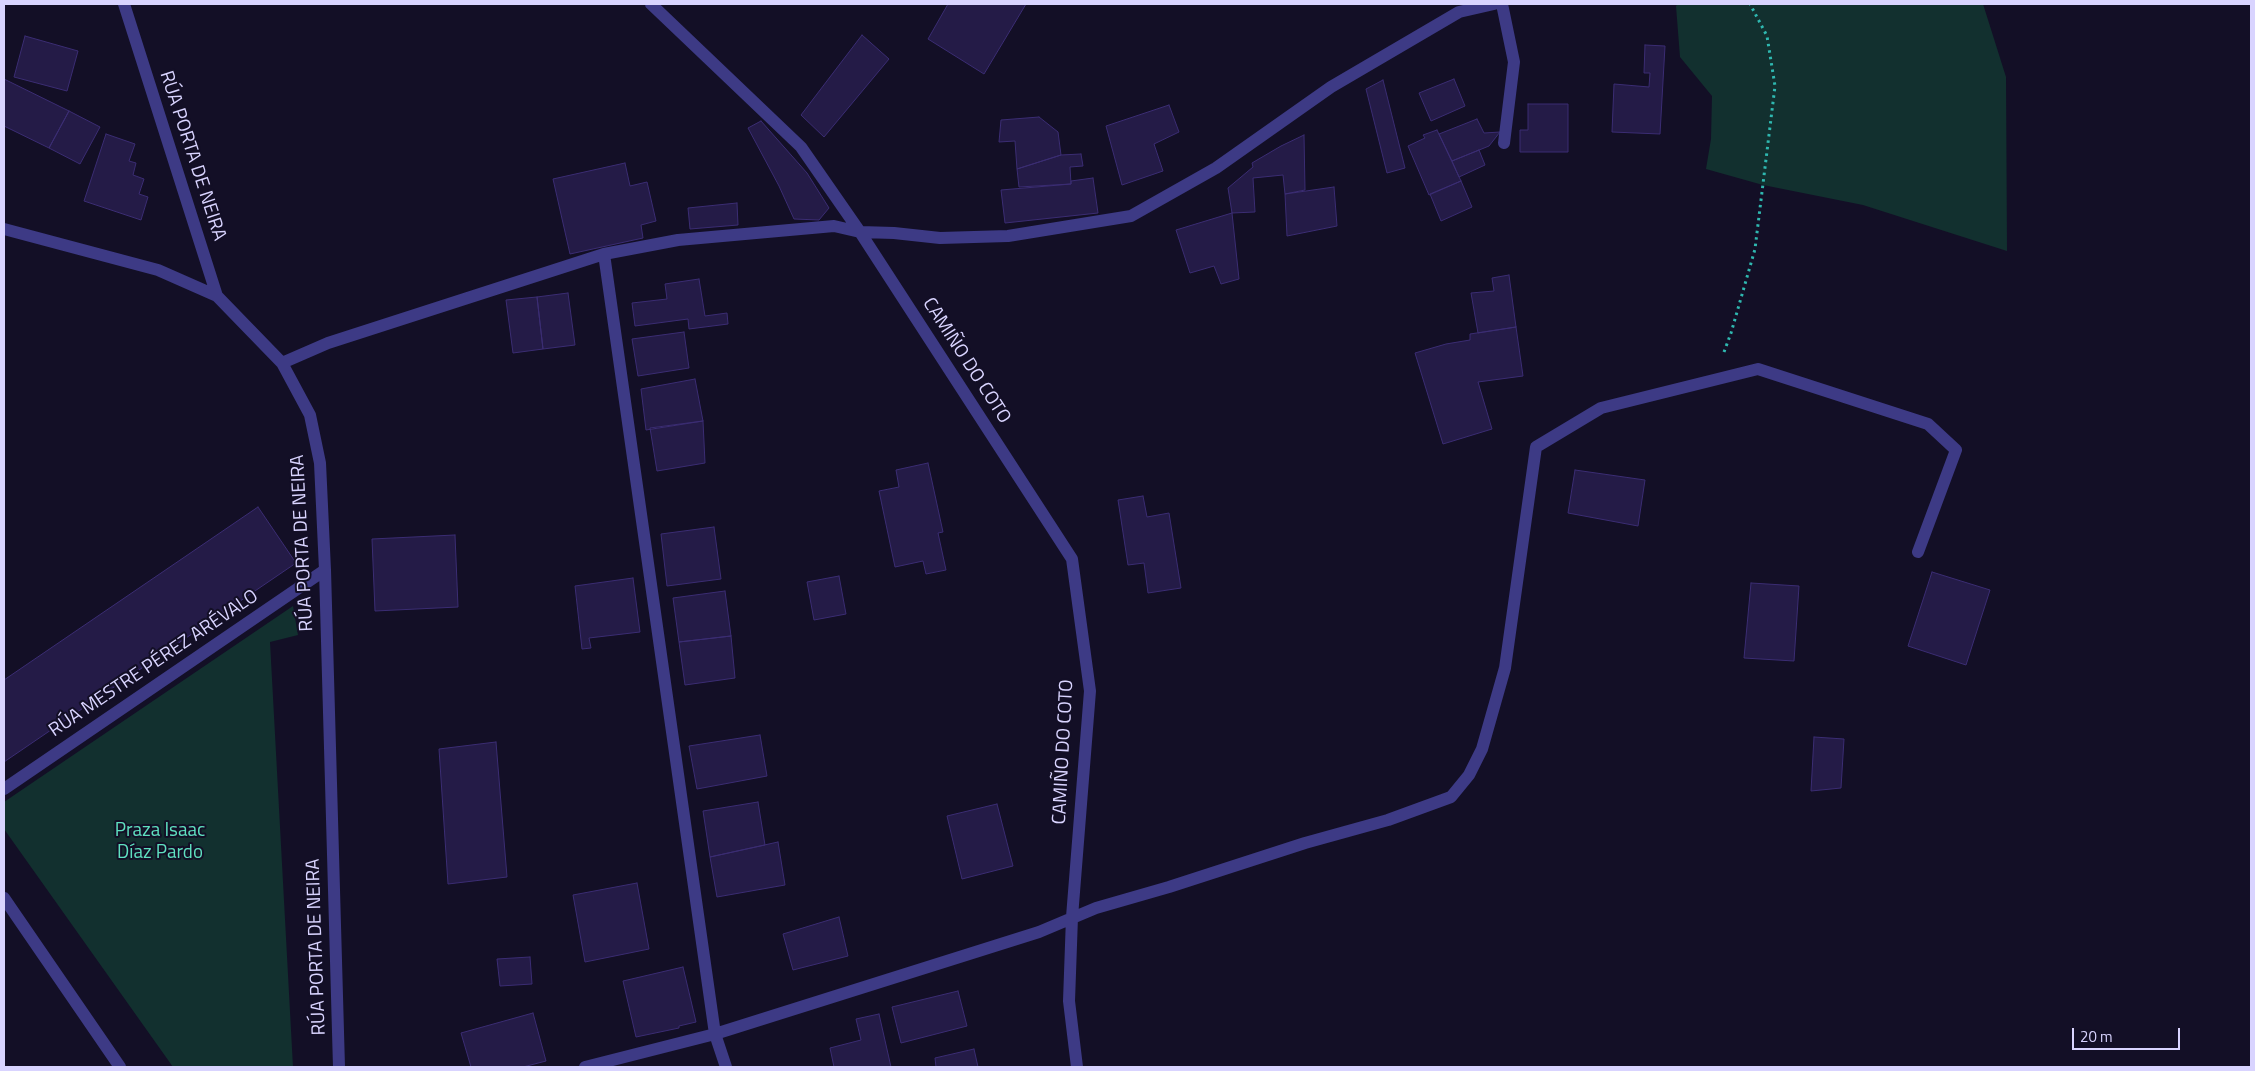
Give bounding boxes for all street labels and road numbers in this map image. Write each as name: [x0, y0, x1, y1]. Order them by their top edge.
street label: RÚA PORTA DE NEIRA: [154, 68, 230, 244]
street label: CAMIÑO DO COTO: [917, 294, 1015, 428]
street label: RÚA PORTA DE NEIRA: [287, 454, 319, 632]
street label: RÚA MESTRE PÉREZ ARÉVALO: [45, 585, 263, 743]
street label: CAMIÑO DO COTO: [1049, 679, 1079, 825]
street label: RÚA PORTA DE NEIRA: [303, 858, 331, 1036]

